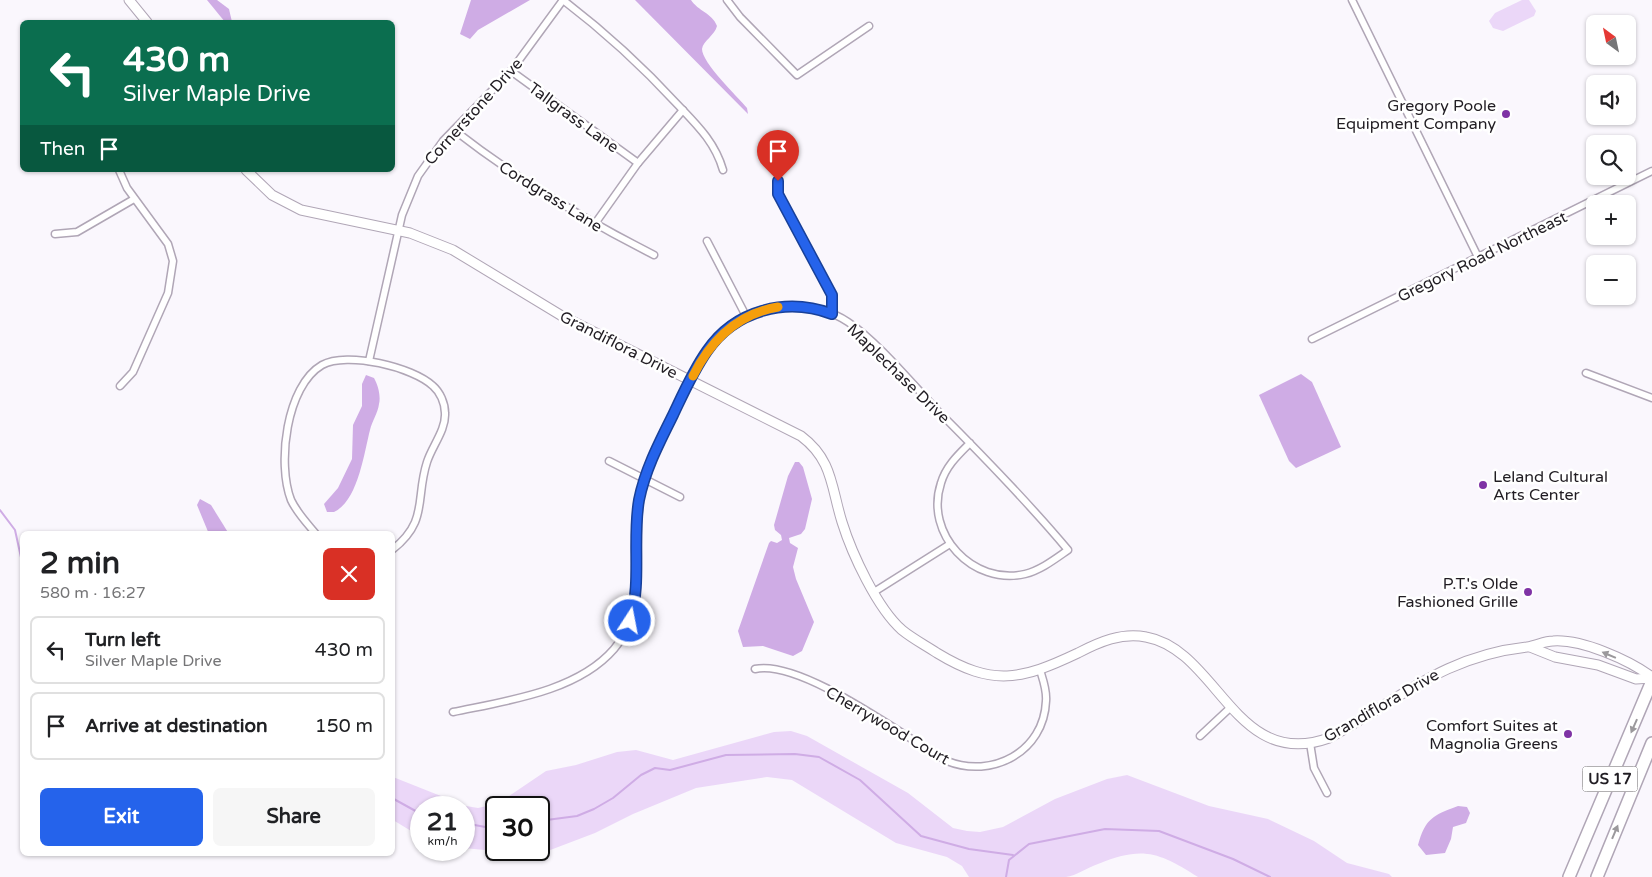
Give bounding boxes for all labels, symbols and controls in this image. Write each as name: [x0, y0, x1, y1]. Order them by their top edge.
north arrow: [1586, 15, 1636, 65]
map controls: [1586, 15, 1636, 305]
text: 430 m: [123, 39, 230, 81]
icon: left: [40, 40, 105, 105]
street label: Cornerstone Drive: [420, 54, 527, 169]
button: sound: [1586, 75, 1636, 125]
street label: Tallgrass Lane: [524, 78, 623, 157]
text: Silver Maple Drive: [123, 81, 311, 107]
place label: Gregory Poole Equipment Company: [1336, 96, 1496, 134]
marker: Gregory Poole Equipment Company: [1500, 108, 1512, 120]
pin: [757, 130, 799, 181]
icon: arrive: [95, 135, 123, 163]
button: search: [1586, 135, 1636, 185]
icon: arrive: [764, 137, 792, 165]
text: Then: [40, 138, 85, 160]
street label: Cordgrass Lane: [495, 157, 606, 237]
button: +: [1586, 195, 1636, 245]
street label: Gregory Road Northeast: [1394, 207, 1571, 307]
button: −: [1586, 255, 1636, 305]
street label: Grandiflora Drive: [556, 307, 681, 383]
street label: Maplechase Drive: [843, 320, 954, 428]
place label: Leland Cultural Arts Center: [1493, 467, 1608, 505]
marker: Leland Cultural Arts Center: [1477, 479, 1489, 491]
text: 2 min: [40, 545, 120, 582]
button: close: [323, 548, 375, 600]
place label: P.T.'s Olde Fashioned Grille: [1397, 574, 1518, 612]
text: 580 m · 16:27: [40, 583, 146, 603]
marker: P.T.'s Olde Fashioned Grille: [1522, 586, 1534, 598]
position arrow: [603, 594, 655, 646]
text: Turn left: [85, 629, 161, 651]
icon: left: [42, 636, 70, 664]
text: 430 m: [315, 639, 373, 661]
one-way arrow: [1602, 650, 1616, 658]
text: Silver Maple Drive: [85, 651, 222, 671]
street label: Grandiflora Drive: [1320, 665, 1443, 747]
street label: Cherrywood Court: [822, 682, 953, 769]
icon: arrive: [42, 712, 70, 740]
text: Arrive at destination: [85, 715, 268, 737]
text: 150 m: [315, 715, 373, 737]
place label: Comfort Suites at Magnolia Greens: [1426, 716, 1558, 754]
one-way arrow: [1629, 719, 1637, 733]
marker: Comfort Suites at Magnolia Greens: [1562, 728, 1574, 740]
road number: US 17: [1582, 766, 1638, 792]
button: Exit: [40, 788, 203, 846]
button: Share: [213, 788, 375, 846]
speed limit sign: 30: [485, 796, 550, 861]
text: 21: [427, 807, 458, 837]
one-way arrow: [1612, 825, 1620, 839]
text: km/h: [427, 834, 458, 848]

